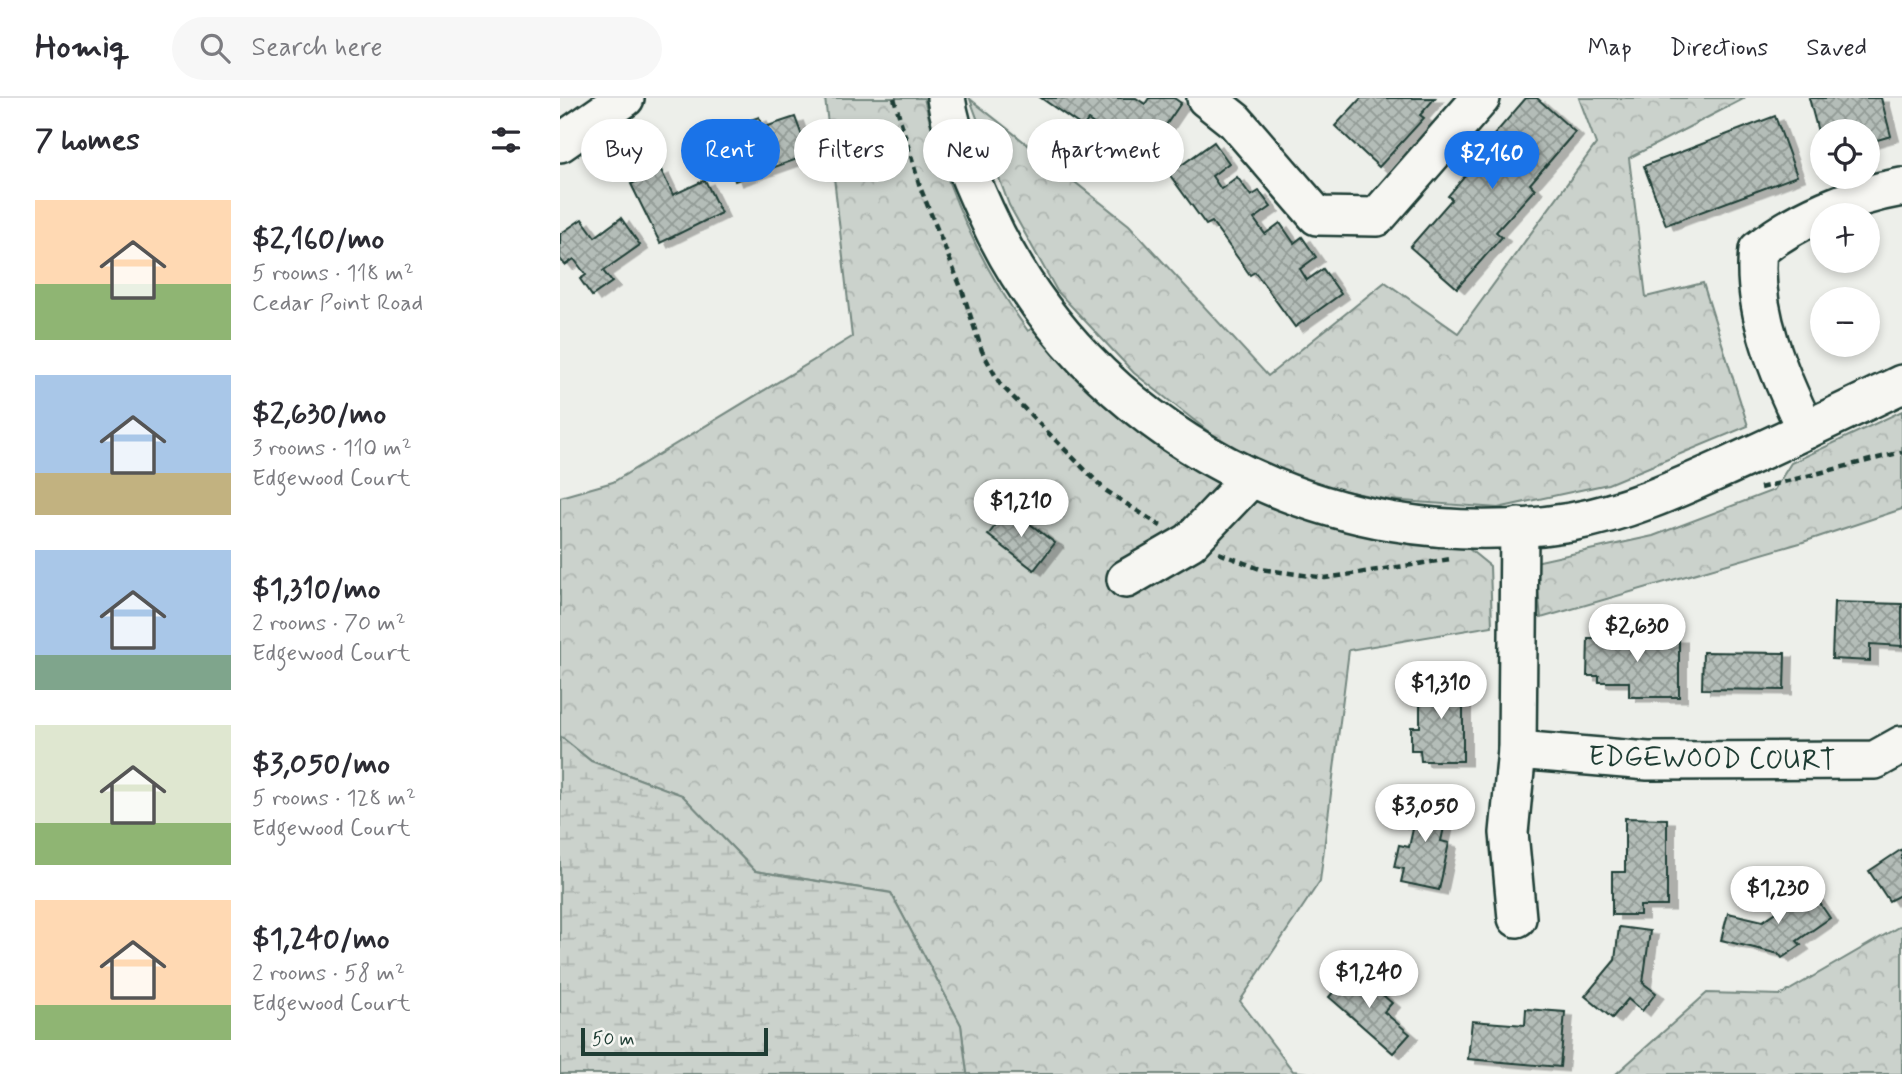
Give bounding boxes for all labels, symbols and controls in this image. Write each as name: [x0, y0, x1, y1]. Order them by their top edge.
search box: [172, 17, 662, 80]
text: Homiq: [35, 26, 130, 70]
icon: search: [196, 29, 234, 67]
text: Search here: [252, 31, 382, 65]
text: Map: [1588, 33, 1632, 64]
text: Directions: [1670, 33, 1768, 64]
text: Saved: [1806, 33, 1867, 64]
chip: Buy: [581, 119, 667, 182]
chip: Rent: [681, 119, 780, 182]
chip: Filters: [794, 119, 909, 182]
chip: New: [923, 119, 1013, 182]
chip: Apartment: [1027, 119, 1184, 182]
map controls: [1810, 119, 1880, 357]
button: locate: [1810, 119, 1880, 189]
text: 7 homes: [35, 121, 140, 160]
icon: filters: [487, 121, 525, 159]
pin: $2,160: [1435, 132, 1549, 191]
text: $2,160: [1460, 139, 1524, 169]
button: +: [1810, 203, 1880, 273]
text: $2,160/mo: [252, 220, 384, 259]
icon: home: [91, 228, 175, 312]
text: 5 rooms · 118 m²: [252, 259, 414, 289]
button: −: [1810, 287, 1880, 357]
text: Cedar Point Road: [252, 289, 423, 319]
text: $2,630/mo: [252, 395, 386, 434]
icon: home: [91, 403, 175, 487]
text: 3 rooms · 110 m²: [252, 434, 412, 464]
text: Edgewood Court: [252, 464, 411, 494]
pin: $1,210: [964, 480, 1078, 539]
text: $1,210: [990, 487, 1052, 517]
text: $1,310/mo: [252, 570, 380, 609]
icon: home: [91, 578, 175, 662]
pin: $2,630: [1580, 604, 1694, 664]
text: 2 rooms · 70 m²: [252, 609, 406, 639]
text: $2,630: [1605, 612, 1669, 642]
text: Edgewood Court: [252, 639, 411, 669]
pin: $1,310: [1384, 662, 1498, 721]
text: $1,310: [1411, 669, 1471, 699]
street label: EDGEWOOD COURT: [1588, 739, 1836, 780]
text: $3,050/mo: [252, 745, 390, 784]
icon: home: [91, 753, 175, 837]
text: 5 rooms · 128 m²: [252, 784, 416, 814]
pin: $3,050: [1368, 784, 1482, 844]
text: $3,050: [1391, 792, 1459, 822]
text: Edgewood Court: [252, 814, 411, 844]
pin: $1,230: [1721, 866, 1835, 926]
text: $1,230: [1746, 874, 1810, 904]
text: $1,240/mo: [252, 920, 390, 959]
icon: home: [91, 928, 175, 1012]
pin: $1,240: [1312, 950, 1426, 1010]
text: $1,240: [1335, 958, 1403, 988]
text: 2 rooms · 58 m²: [252, 959, 405, 989]
text: Edgewood Court: [252, 989, 411, 1019]
scale bar: [581, 1025, 768, 1057]
text: 50 m: [592, 1027, 635, 1052]

